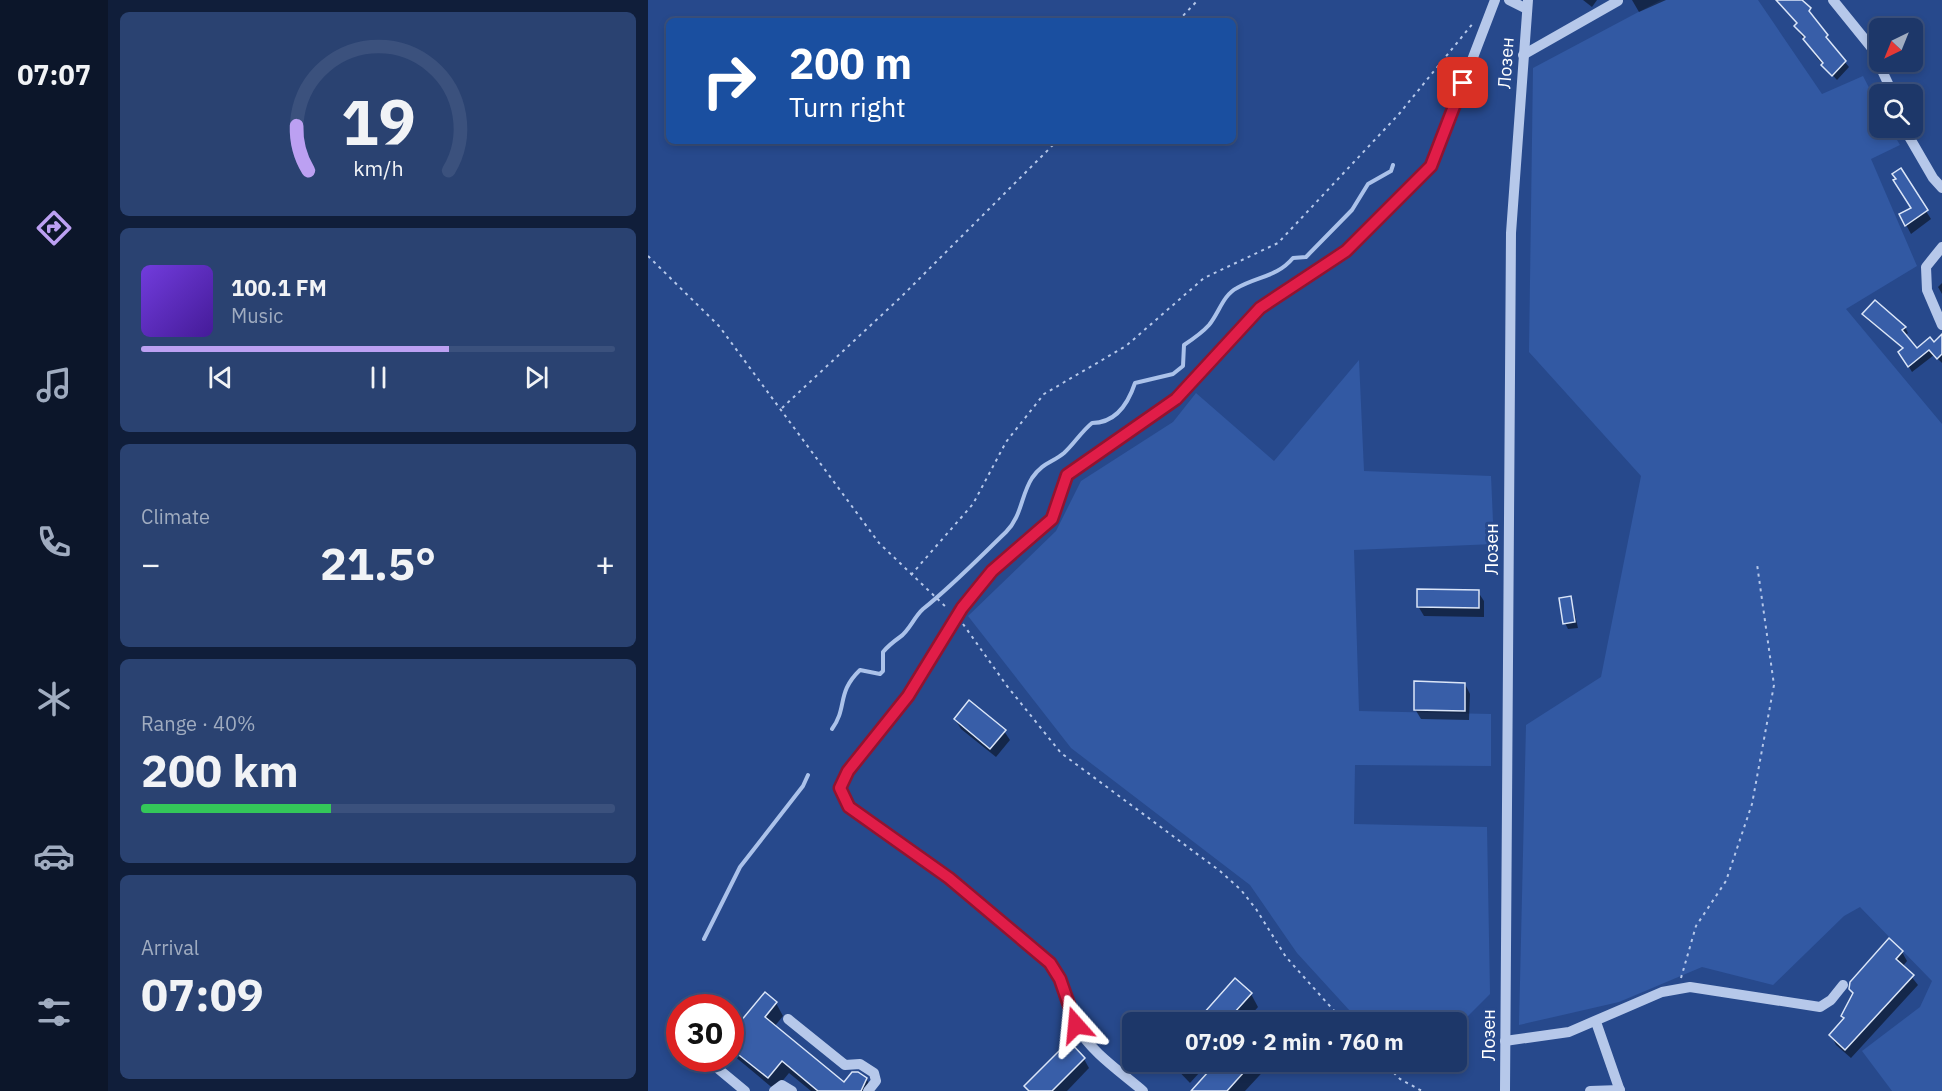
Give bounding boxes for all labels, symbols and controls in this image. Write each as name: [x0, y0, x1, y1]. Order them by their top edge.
north arrow: [1869, 18, 1923, 72]
map controls: [1869, 18, 1923, 138]
text: 200 m: [789, 36, 912, 91]
street label: Лозен: [1492, 36, 1519, 90]
icon: right: [690, 42, 768, 120]
text: 07:07: [17, 57, 91, 92]
pin: [1437, 57, 1488, 108]
icon: arrive: [1446, 66, 1479, 99]
text: 19: [341, 81, 415, 162]
button: search: [1869, 84, 1923, 138]
text: Turn right: [789, 89, 906, 124]
text: km/h: [353, 154, 403, 182]
icon: directions: [33, 207, 75, 249]
text: 100.1 FM: [231, 273, 327, 302]
text: Music: [231, 302, 283, 329]
icon: previous: [204, 361, 237, 394]
icon: pause: [362, 361, 395, 394]
icon: next: [520, 361, 553, 394]
icon: music: [33, 364, 75, 406]
text: Climate: [141, 503, 210, 530]
icon: phone: [33, 521, 75, 563]
street label: Лозен: [1480, 523, 1503, 575]
text: 21.5°: [320, 534, 436, 592]
text: −: [141, 542, 161, 585]
text: +: [595, 542, 615, 585]
icon: climate: [33, 678, 75, 720]
text: Range · 40%: [141, 710, 256, 737]
text: 200 km: [141, 741, 299, 799]
icon: car: [33, 835, 75, 877]
text: Arrival: [141, 934, 199, 961]
text: 07:09: [141, 965, 264, 1023]
icon: filters: [33, 991, 75, 1033]
position arrow: [1044, 993, 1108, 1057]
speed limit sign: 30: [666, 994, 744, 1072]
street label: Лозен: [1477, 1009, 1500, 1061]
text: 07:09 · 2 min · 760 m: [1185, 1027, 1404, 1056]

